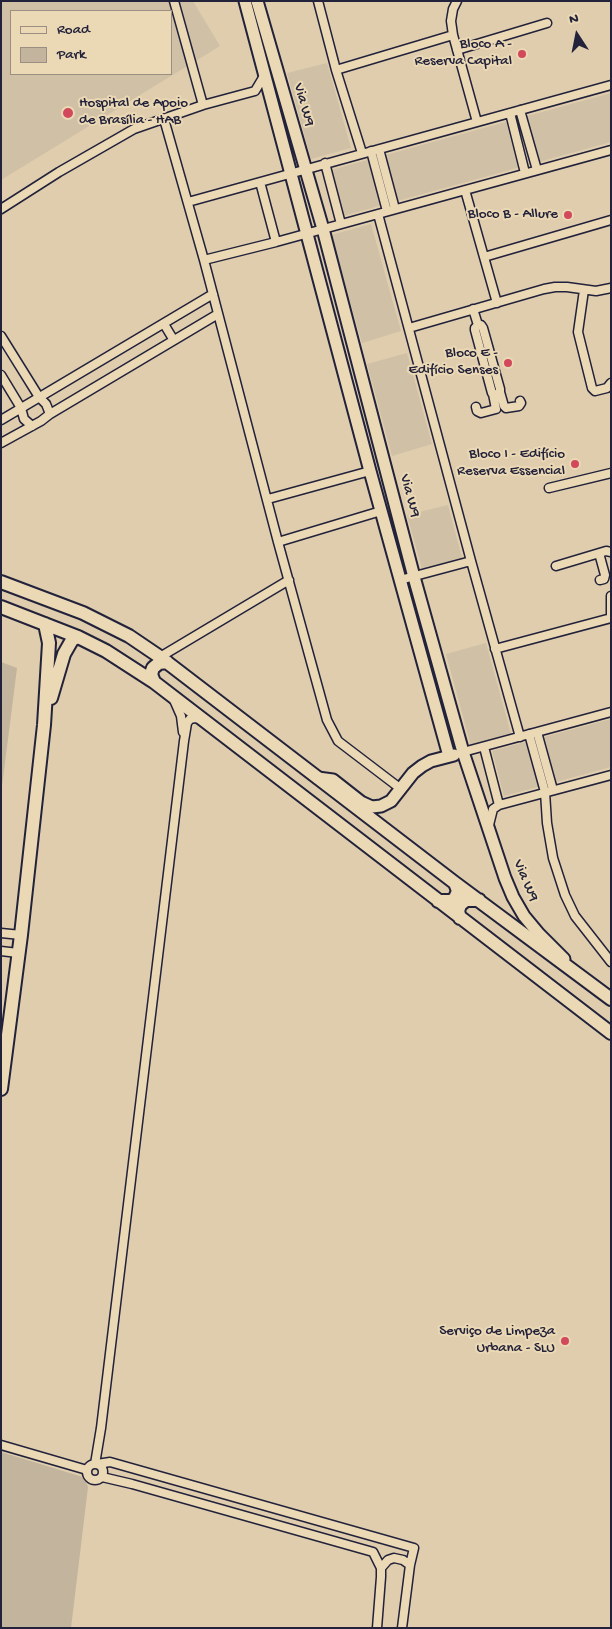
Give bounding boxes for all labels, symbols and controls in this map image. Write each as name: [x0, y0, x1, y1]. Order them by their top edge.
legend: [10, 10, 172, 75]
north arrow: [552, 10, 602, 60]
text: N: [568, 11, 580, 29]
text: Road: [57, 21, 90, 39]
place label: Bloco A - Reserva Capital: [414, 36, 512, 71]
text: Park: [57, 46, 86, 64]
marker: Bloco A - Reserva Capital: [516, 48, 528, 60]
street label: Via W9: [288, 81, 318, 129]
place label: Hospital de Apoio de Brasília - HAB: [79, 95, 188, 130]
marker: Hospital de Apoio de Brasília - HAB: [61, 106, 75, 120]
place label: Bloco B - Allure: [468, 206, 558, 224]
marker: Bloco B - Allure: [562, 209, 574, 221]
place label: Bloco E - Edifício Senses: [408, 345, 498, 380]
marker: Bloco E - Edifício Senses: [502, 357, 514, 369]
place label: Bloco I - Edifício Reserva Essencial: [457, 446, 565, 481]
marker: Bloco I - Edifício Reserva Essencial: [569, 458, 581, 470]
street label: Via W9: [395, 473, 423, 519]
street label: Via W9: [508, 857, 542, 905]
place label: Serviço de Limpeza Urbana - SLU: [439, 1323, 555, 1358]
marker: Serviço de Limpeza Urbana - SLU: [559, 1335, 571, 1347]

